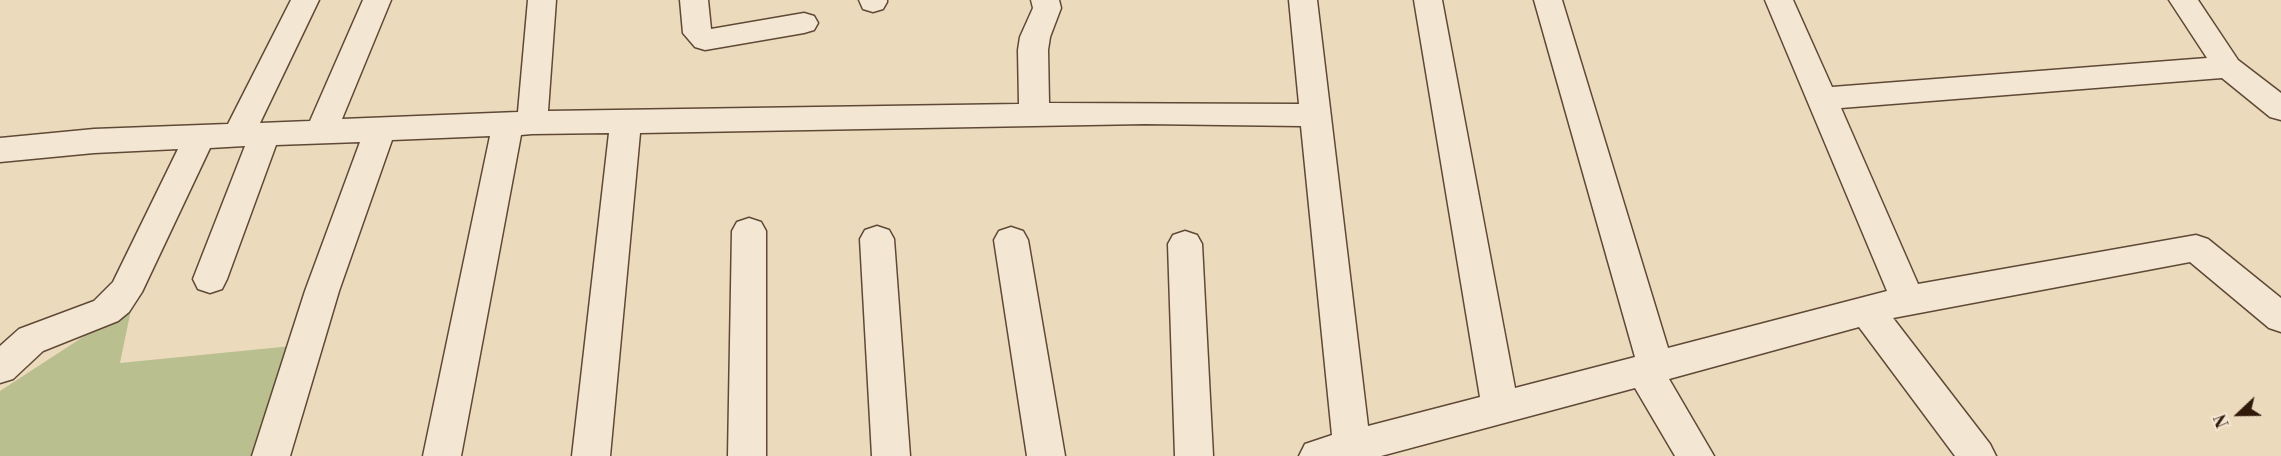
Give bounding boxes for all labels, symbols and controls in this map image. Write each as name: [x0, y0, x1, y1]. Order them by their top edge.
north arrow: [2209, 384, 2269, 444]
text: N: [2211, 411, 2234, 430]

